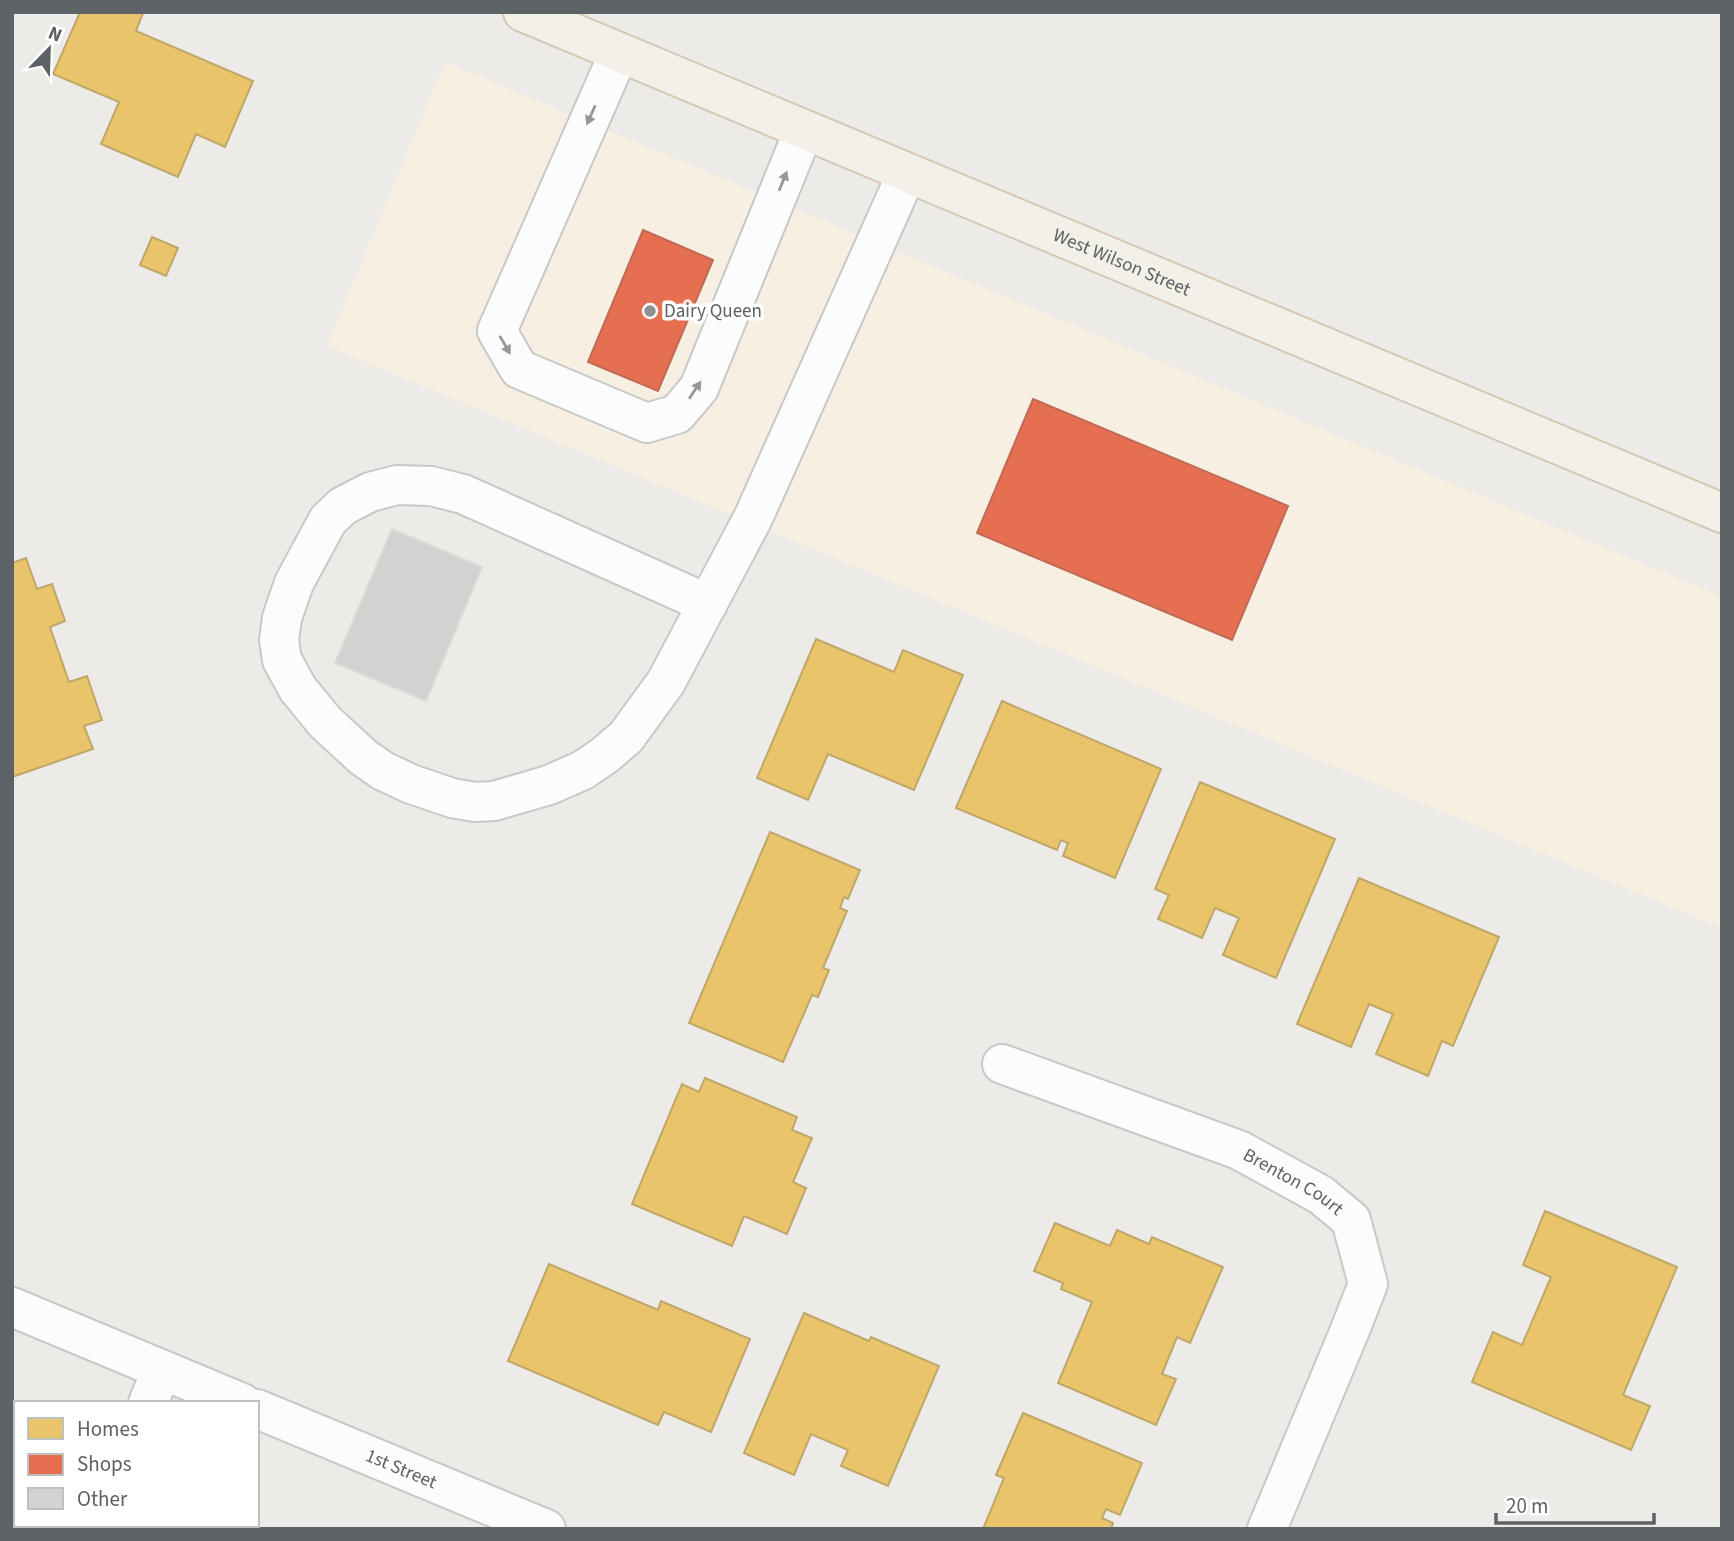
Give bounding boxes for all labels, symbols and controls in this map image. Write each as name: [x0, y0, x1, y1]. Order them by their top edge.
north arrow: [14, 14, 84, 84]
text: N: [44, 20, 66, 50]
one-way arrow: [585, 105, 596, 126]
one-way arrow: [778, 170, 789, 191]
street label: West Wilson Street: [1049, 221, 1195, 303]
place label: Dairy Queen: [664, 298, 762, 325]
marker: Dairy Queen: [642, 303, 658, 319]
one-way arrow: [499, 336, 512, 355]
one-way arrow: [689, 380, 702, 400]
street label: Brenton Court: [1238, 1141, 1350, 1222]
legend: [14, 1401, 259, 1527]
text: Homes: [77, 1414, 139, 1444]
street label: 1st Street: [361, 1442, 441, 1496]
text: Shops: [77, 1449, 132, 1479]
scale bar: [1496, 1482, 1654, 1526]
text: Other: [77, 1484, 128, 1514]
text: 20 m: [1506, 1491, 1548, 1521]

